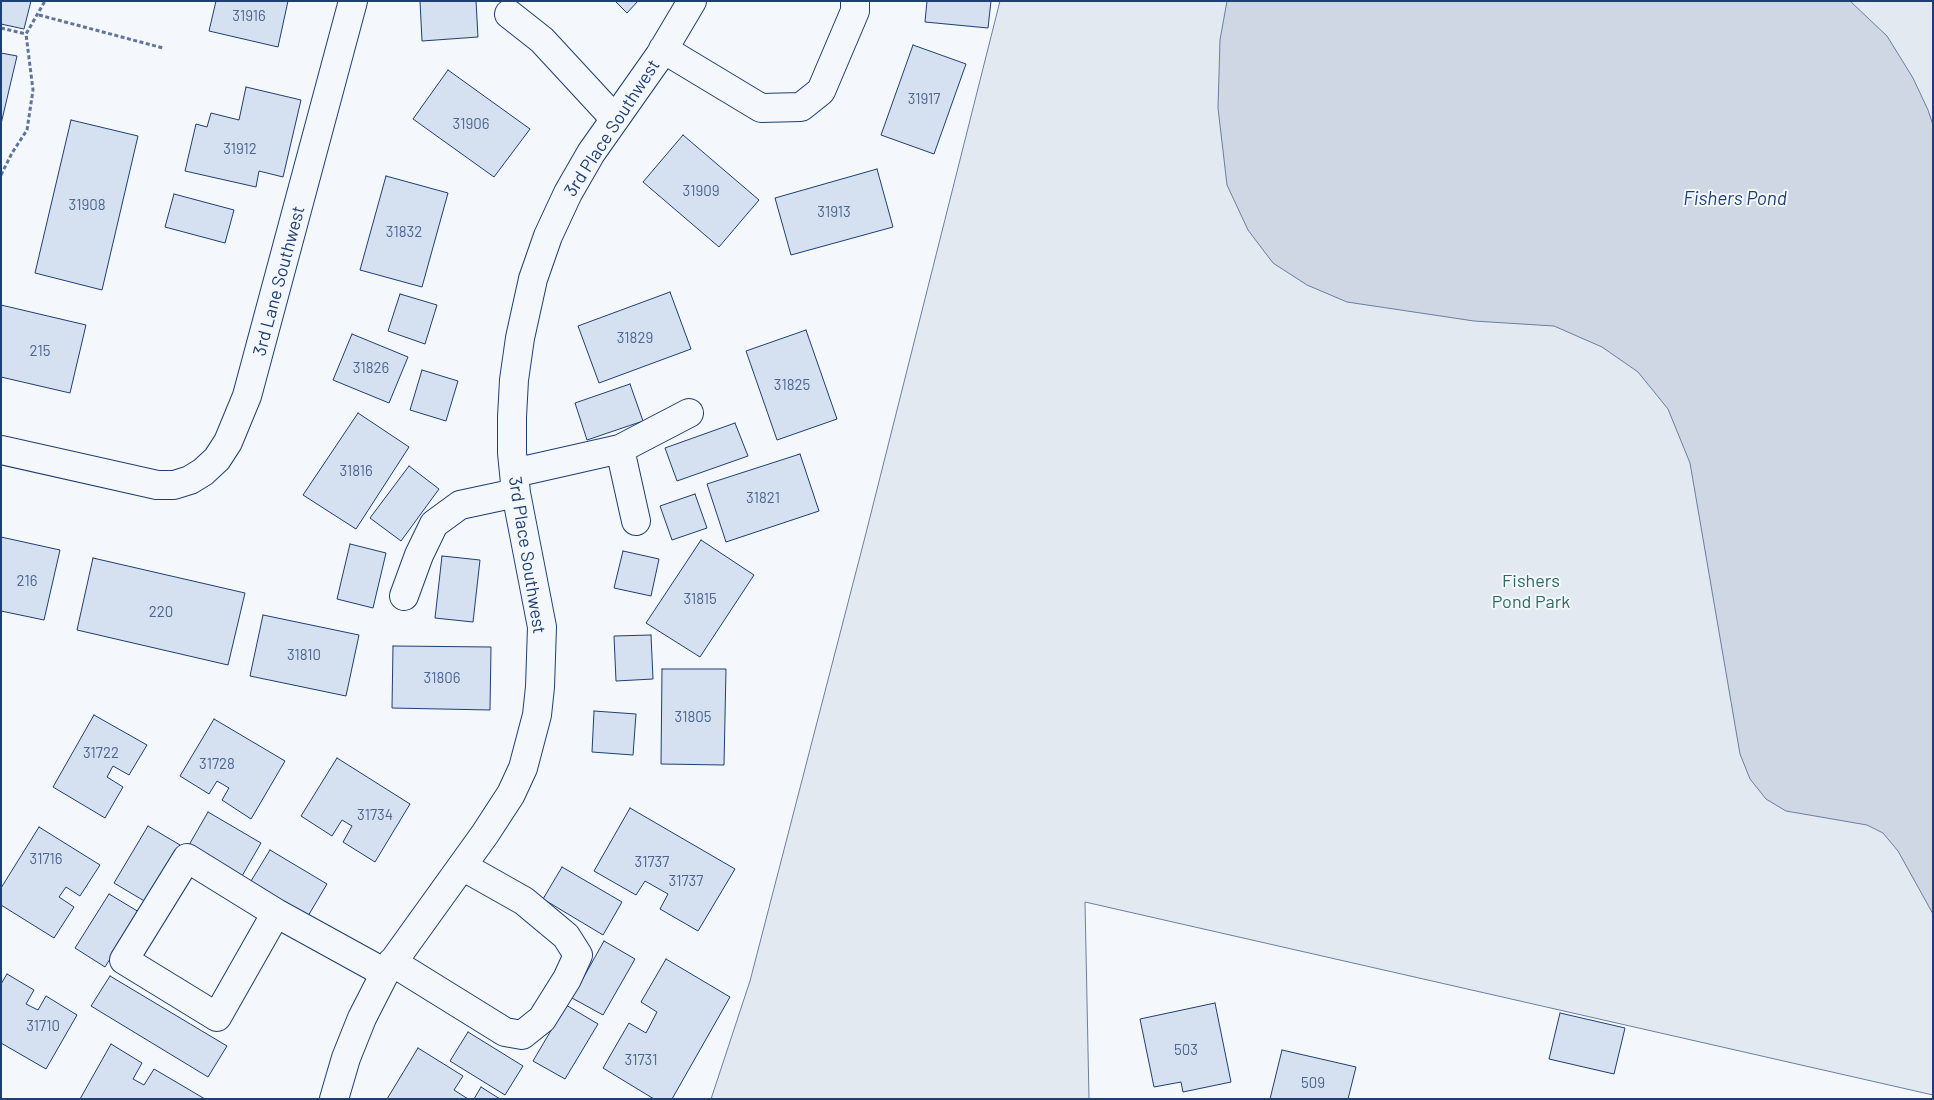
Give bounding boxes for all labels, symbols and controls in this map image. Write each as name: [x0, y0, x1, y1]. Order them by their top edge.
house number: 31916: [232, 7, 266, 25]
street label: 3rd Place Southwest: [560, 55, 664, 201]
house number: 31917: [908, 90, 940, 108]
house number: 31906: [453, 115, 489, 133]
house number: 31912: [223, 140, 257, 158]
house number: 31909: [683, 182, 719, 200]
water label: Fishers Pond: [1683, 188, 1787, 210]
house number: 31908: [69, 196, 105, 214]
street label: 3rd Lane Southwest: [249, 203, 309, 359]
house number: 31913: [817, 203, 851, 221]
house number: 31832: [386, 223, 422, 241]
house number: 31829: [617, 329, 653, 347]
house number: 215: [30, 342, 50, 360]
house number: 31826: [353, 359, 389, 377]
house number: 31825: [774, 376, 810, 394]
house number: 31816: [339, 462, 373, 480]
street label: 3rd Place Southwest: [504, 475, 550, 635]
house number: 31821: [746, 489, 780, 507]
park label: Fishers Pond Park: [1492, 570, 1570, 612]
house number: 216: [17, 572, 37, 590]
house number: 31815: [683, 590, 717, 608]
house number: 220: [149, 603, 173, 621]
house number: 31810: [287, 646, 321, 664]
house number: 31806: [424, 669, 460, 687]
house number: 31805: [675, 708, 711, 726]
house number: 31722: [83, 744, 119, 762]
house number: 31728: [199, 755, 235, 773]
house number: 31734: [357, 806, 393, 824]
house number: 31716: [30, 850, 62, 868]
house number: 31737: [635, 853, 669, 871]
house number: 31737: [669, 872, 703, 890]
house number: 31710: [26, 1017, 60, 1035]
house number: 503: [1174, 1041, 1198, 1059]
house number: 31731: [625, 1051, 657, 1069]
house number: 509: [1301, 1074, 1325, 1092]

